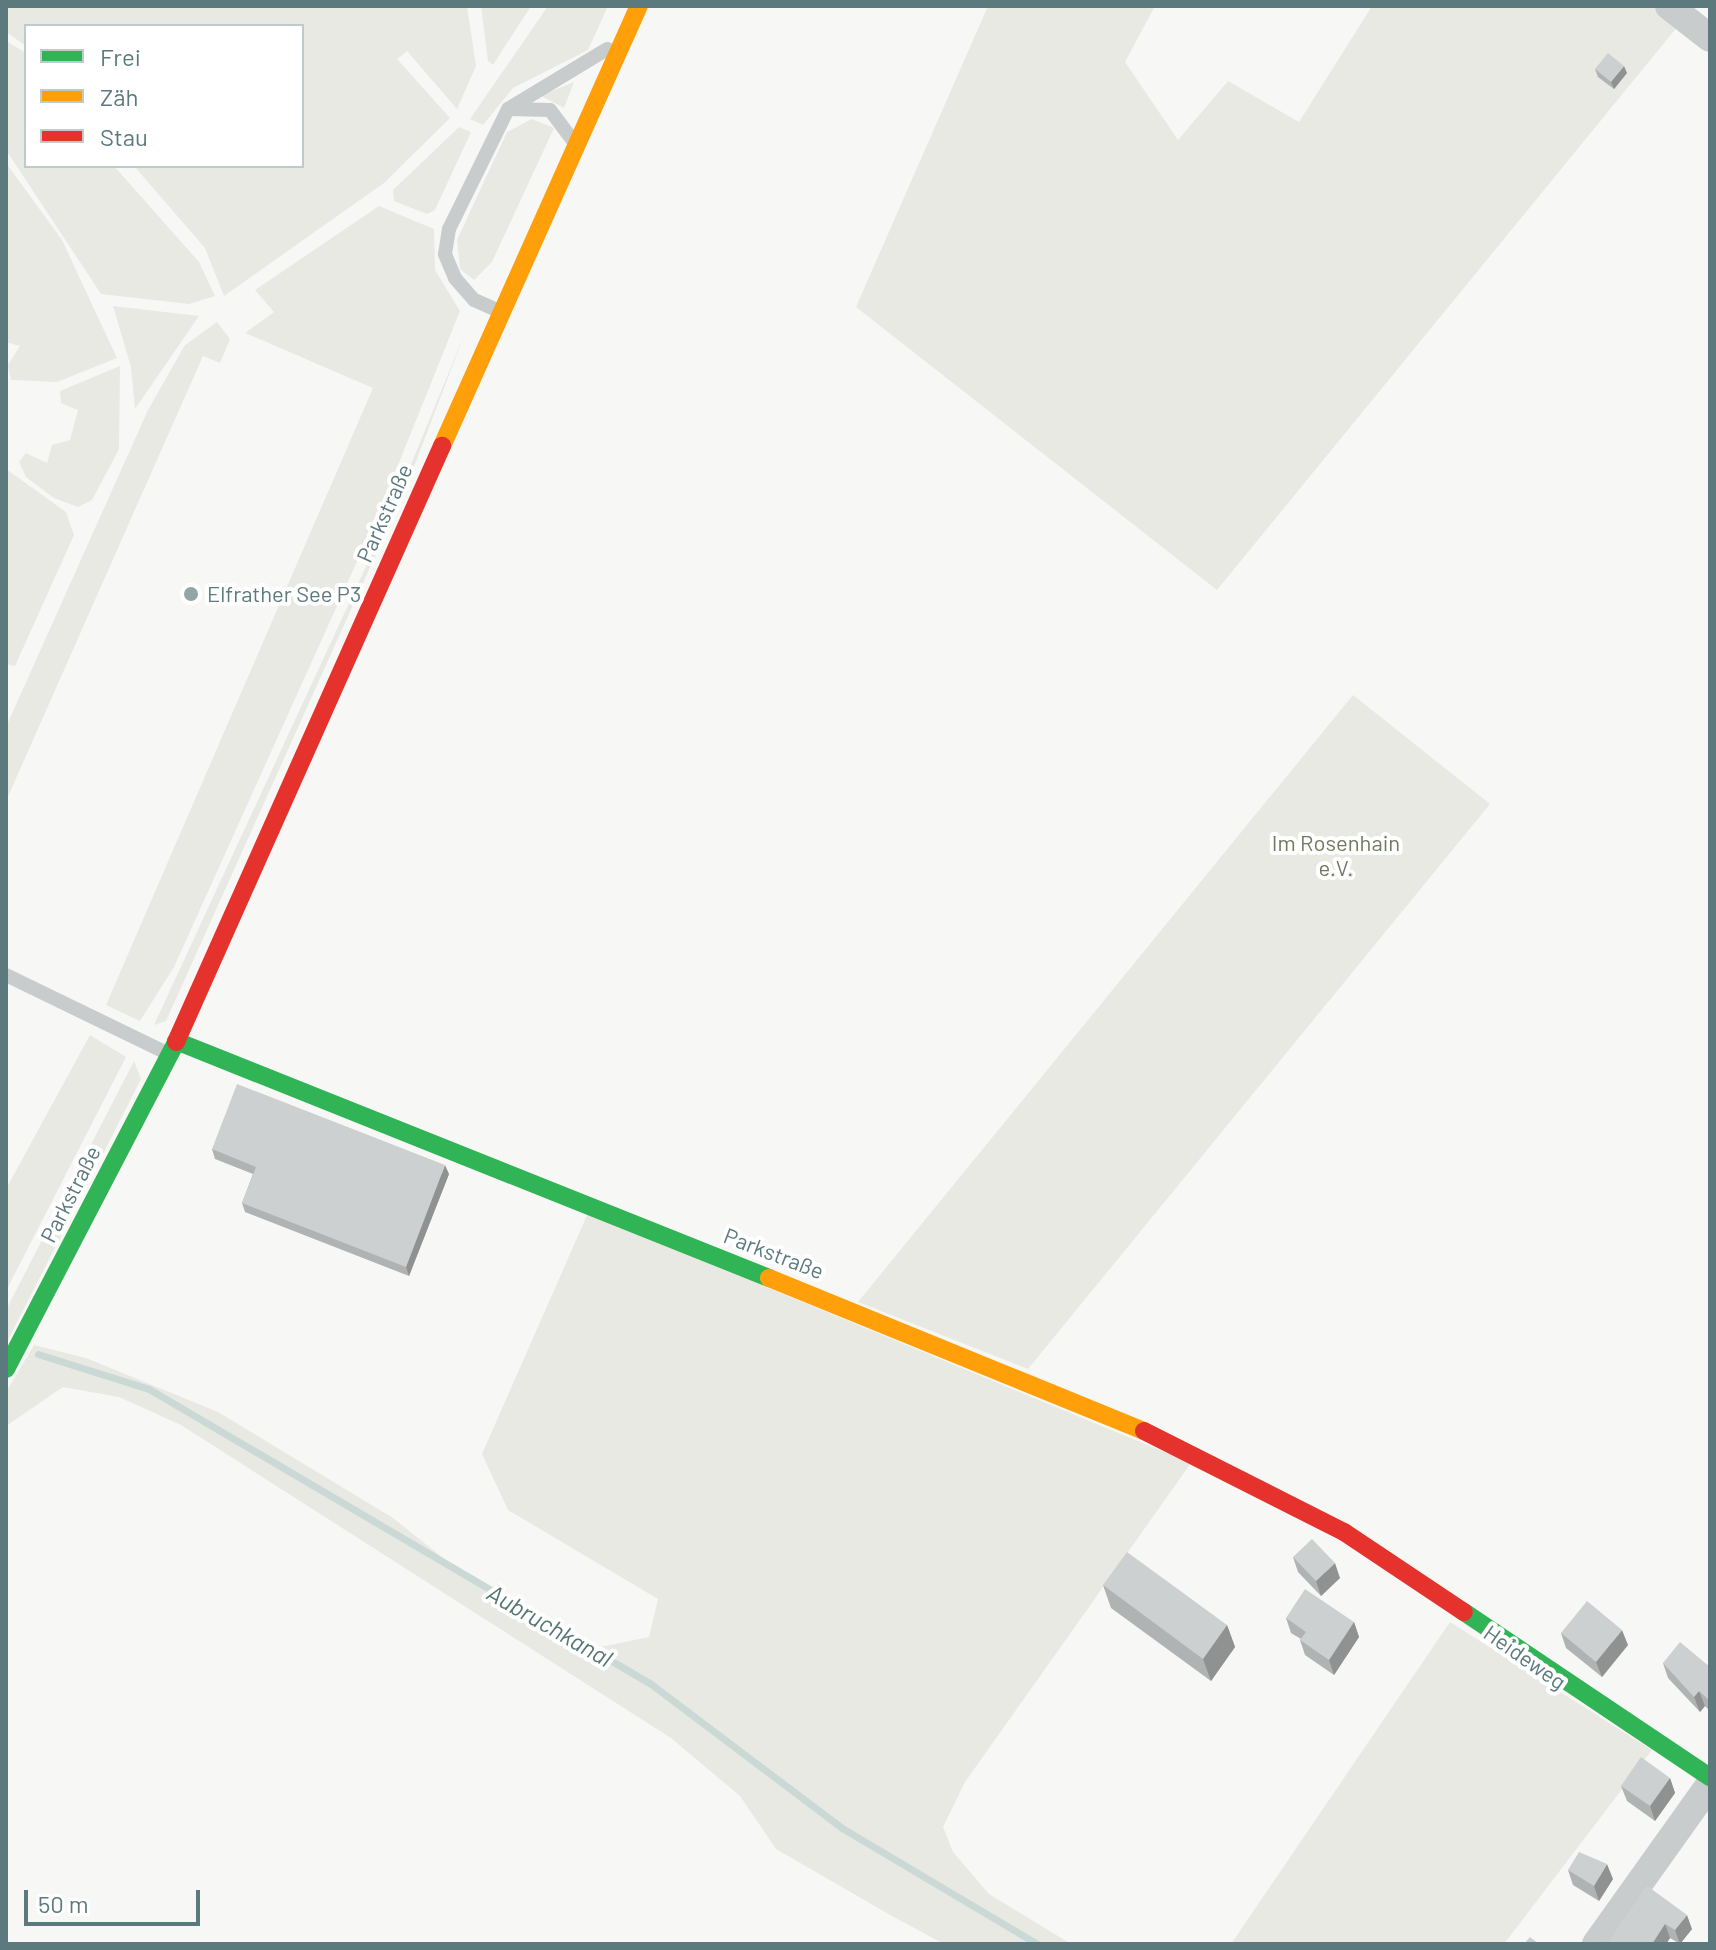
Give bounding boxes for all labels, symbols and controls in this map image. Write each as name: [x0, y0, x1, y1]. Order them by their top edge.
legend: [24, 24, 304, 168]
text: Frei: [100, 42, 141, 71]
text: Zäh: [100, 82, 138, 111]
text: Stau: [100, 122, 148, 151]
street label: Parkstraße: [351, 460, 417, 566]
place label: Elfrather See P3: [207, 581, 361, 607]
marker: Elfrather See P3: [182, 585, 200, 603]
park label: Im Rosenhain e.V.: [1272, 829, 1400, 880]
street label: Parkstraße: [34, 1141, 106, 1247]
street label: Parkstraße: [720, 1222, 828, 1284]
water label: Aubruchkanal: [482, 1578, 618, 1672]
street label: Heideweg: [1479, 1619, 1571, 1695]
scale bar: [28, 1874, 204, 1924]
text: 50 m: [38, 1889, 89, 1918]

